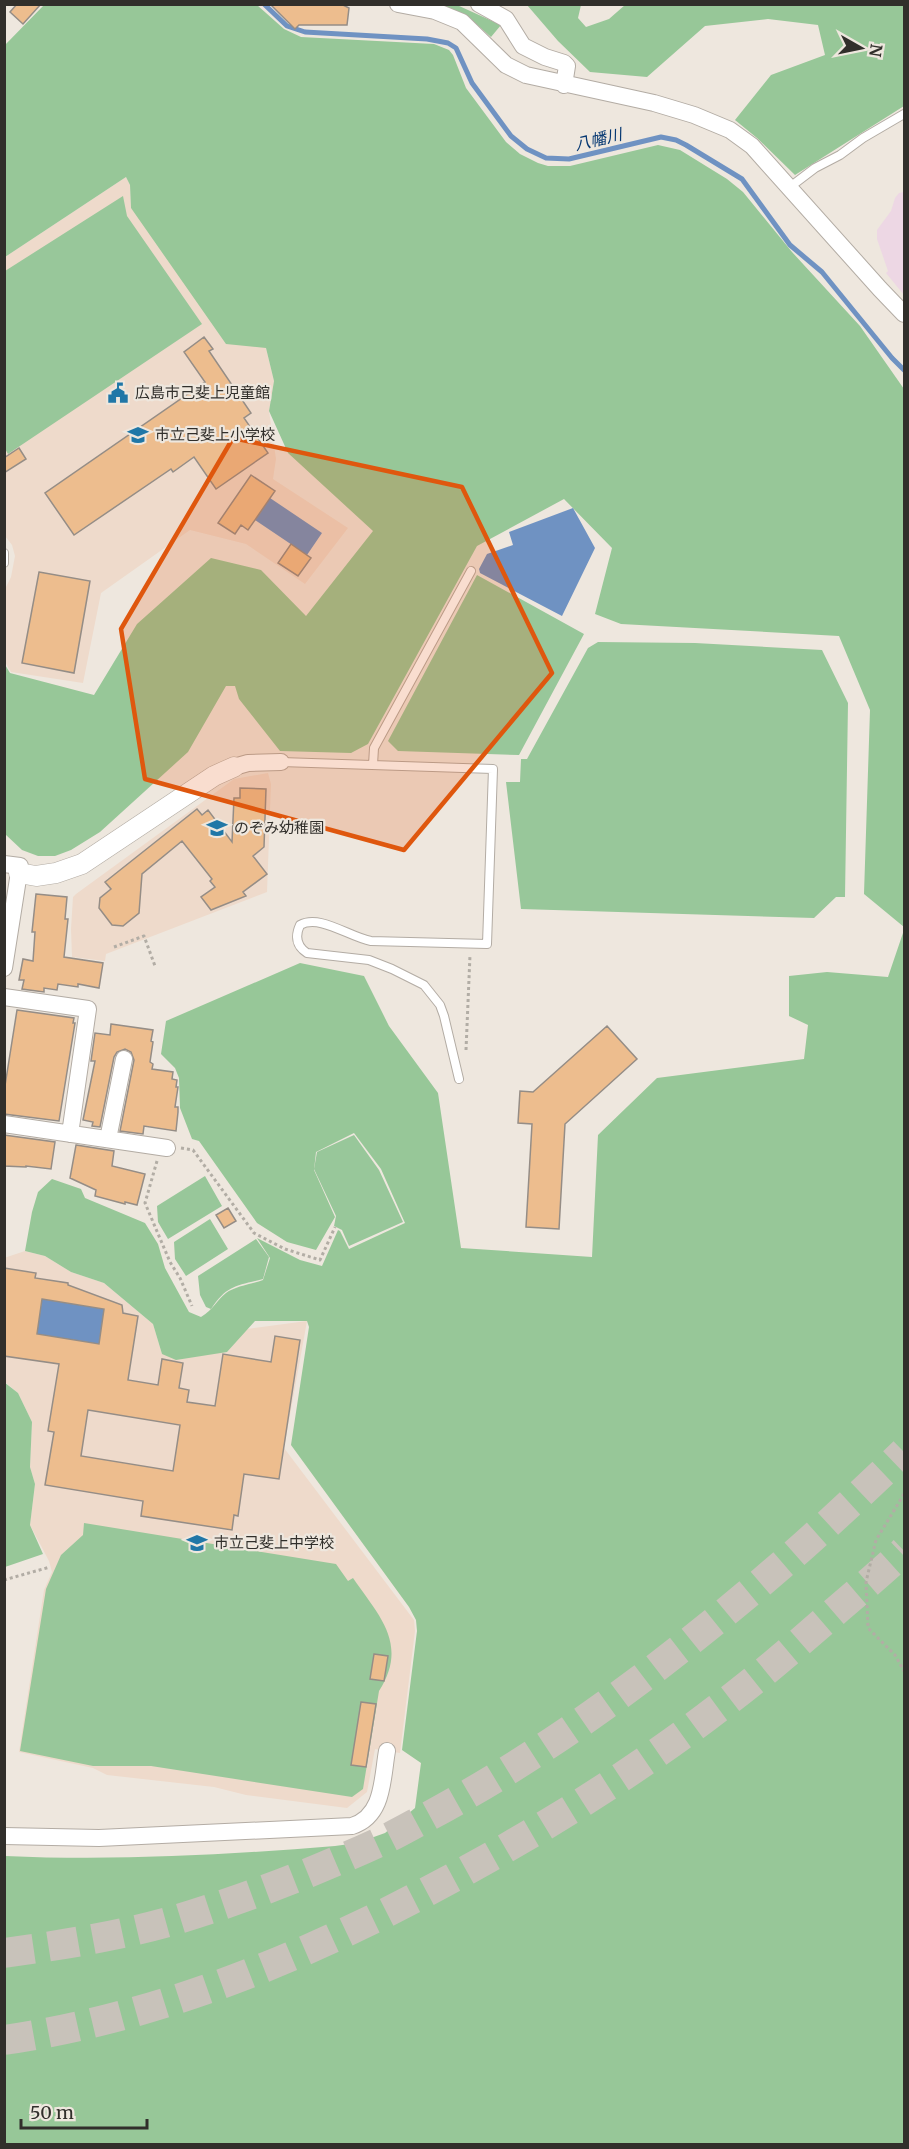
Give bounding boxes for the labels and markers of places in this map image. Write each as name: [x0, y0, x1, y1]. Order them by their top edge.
public building icon: 広島市己斐上児童館: [106, 381, 130, 405]
place label: 広島市己斐上児童館: [135, 383, 270, 402]
school or university icon: 市立己斐上小学校: [126, 423, 150, 447]
place label: 市立己斐上小学校: [155, 425, 275, 444]
school or university icon: のぞみ幼稚園: [205, 816, 229, 840]
place label: のぞみ幼稚園: [234, 818, 324, 837]
school or university icon: 市立己斐上中学校: [185, 1531, 209, 1555]
place label: 市立己斐上中学校: [214, 1533, 334, 1552]

